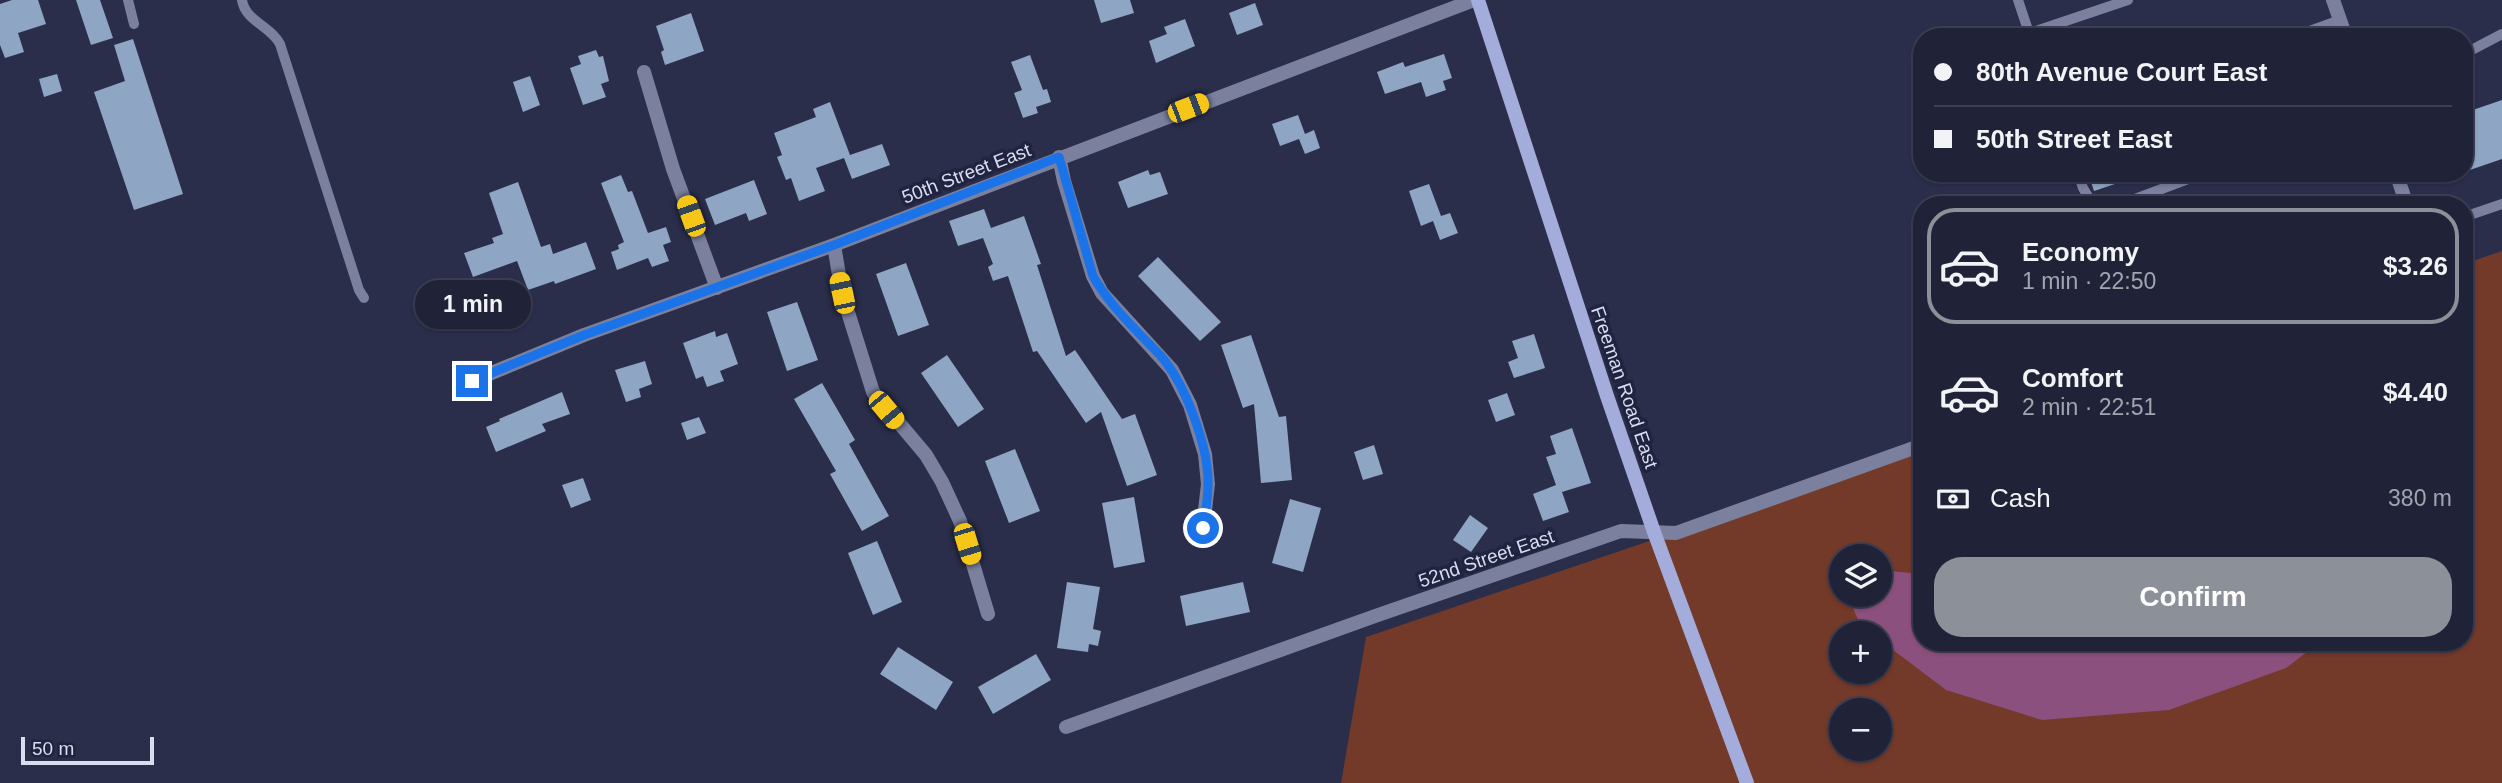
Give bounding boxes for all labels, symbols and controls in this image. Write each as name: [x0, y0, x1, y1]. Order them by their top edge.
text: 80th Avenue Court East: [1976, 57, 2267, 87]
car: [1165, 91, 1212, 125]
text: 50th Street East: [1976, 124, 2173, 154]
street label: 50th Street East: [899, 139, 1034, 208]
car: [674, 193, 709, 239]
icon: car: [1938, 235, 2001, 298]
text: Economy: [2022, 237, 2139, 267]
text: $3.26: [2383, 251, 2448, 281]
text: 1 min · 22:50: [2022, 268, 2156, 294]
car: [828, 270, 857, 316]
callout: 1 min: [414, 280, 530, 328]
text: 1 min: [443, 291, 503, 317]
street label: Freeman Road East: [1587, 303, 1662, 472]
icon: car: [1938, 361, 2001, 424]
text: Comfort: [2022, 363, 2123, 393]
route end: [456, 365, 488, 397]
text: $4.40: [2383, 377, 2448, 407]
car: [865, 387, 908, 433]
text: 2 min · 22:51: [2022, 394, 2156, 420]
icon: cash: [1934, 480, 1972, 518]
text: Cash: [1990, 483, 2051, 513]
text: 380 m: [2388, 485, 2452, 511]
route start: [1187, 512, 1219, 544]
car: [951, 521, 984, 567]
street label: 52nd Street East: [1416, 525, 1557, 591]
map controls: [1829, 544, 1892, 761]
button: layers: [1829, 544, 1892, 607]
button: Confirm: [1934, 557, 2452, 637]
button: +: [1829, 621, 1892, 684]
button: −: [1829, 698, 1892, 761]
scale bar: [21, 734, 154, 766]
text: 50 m: [32, 738, 74, 759]

